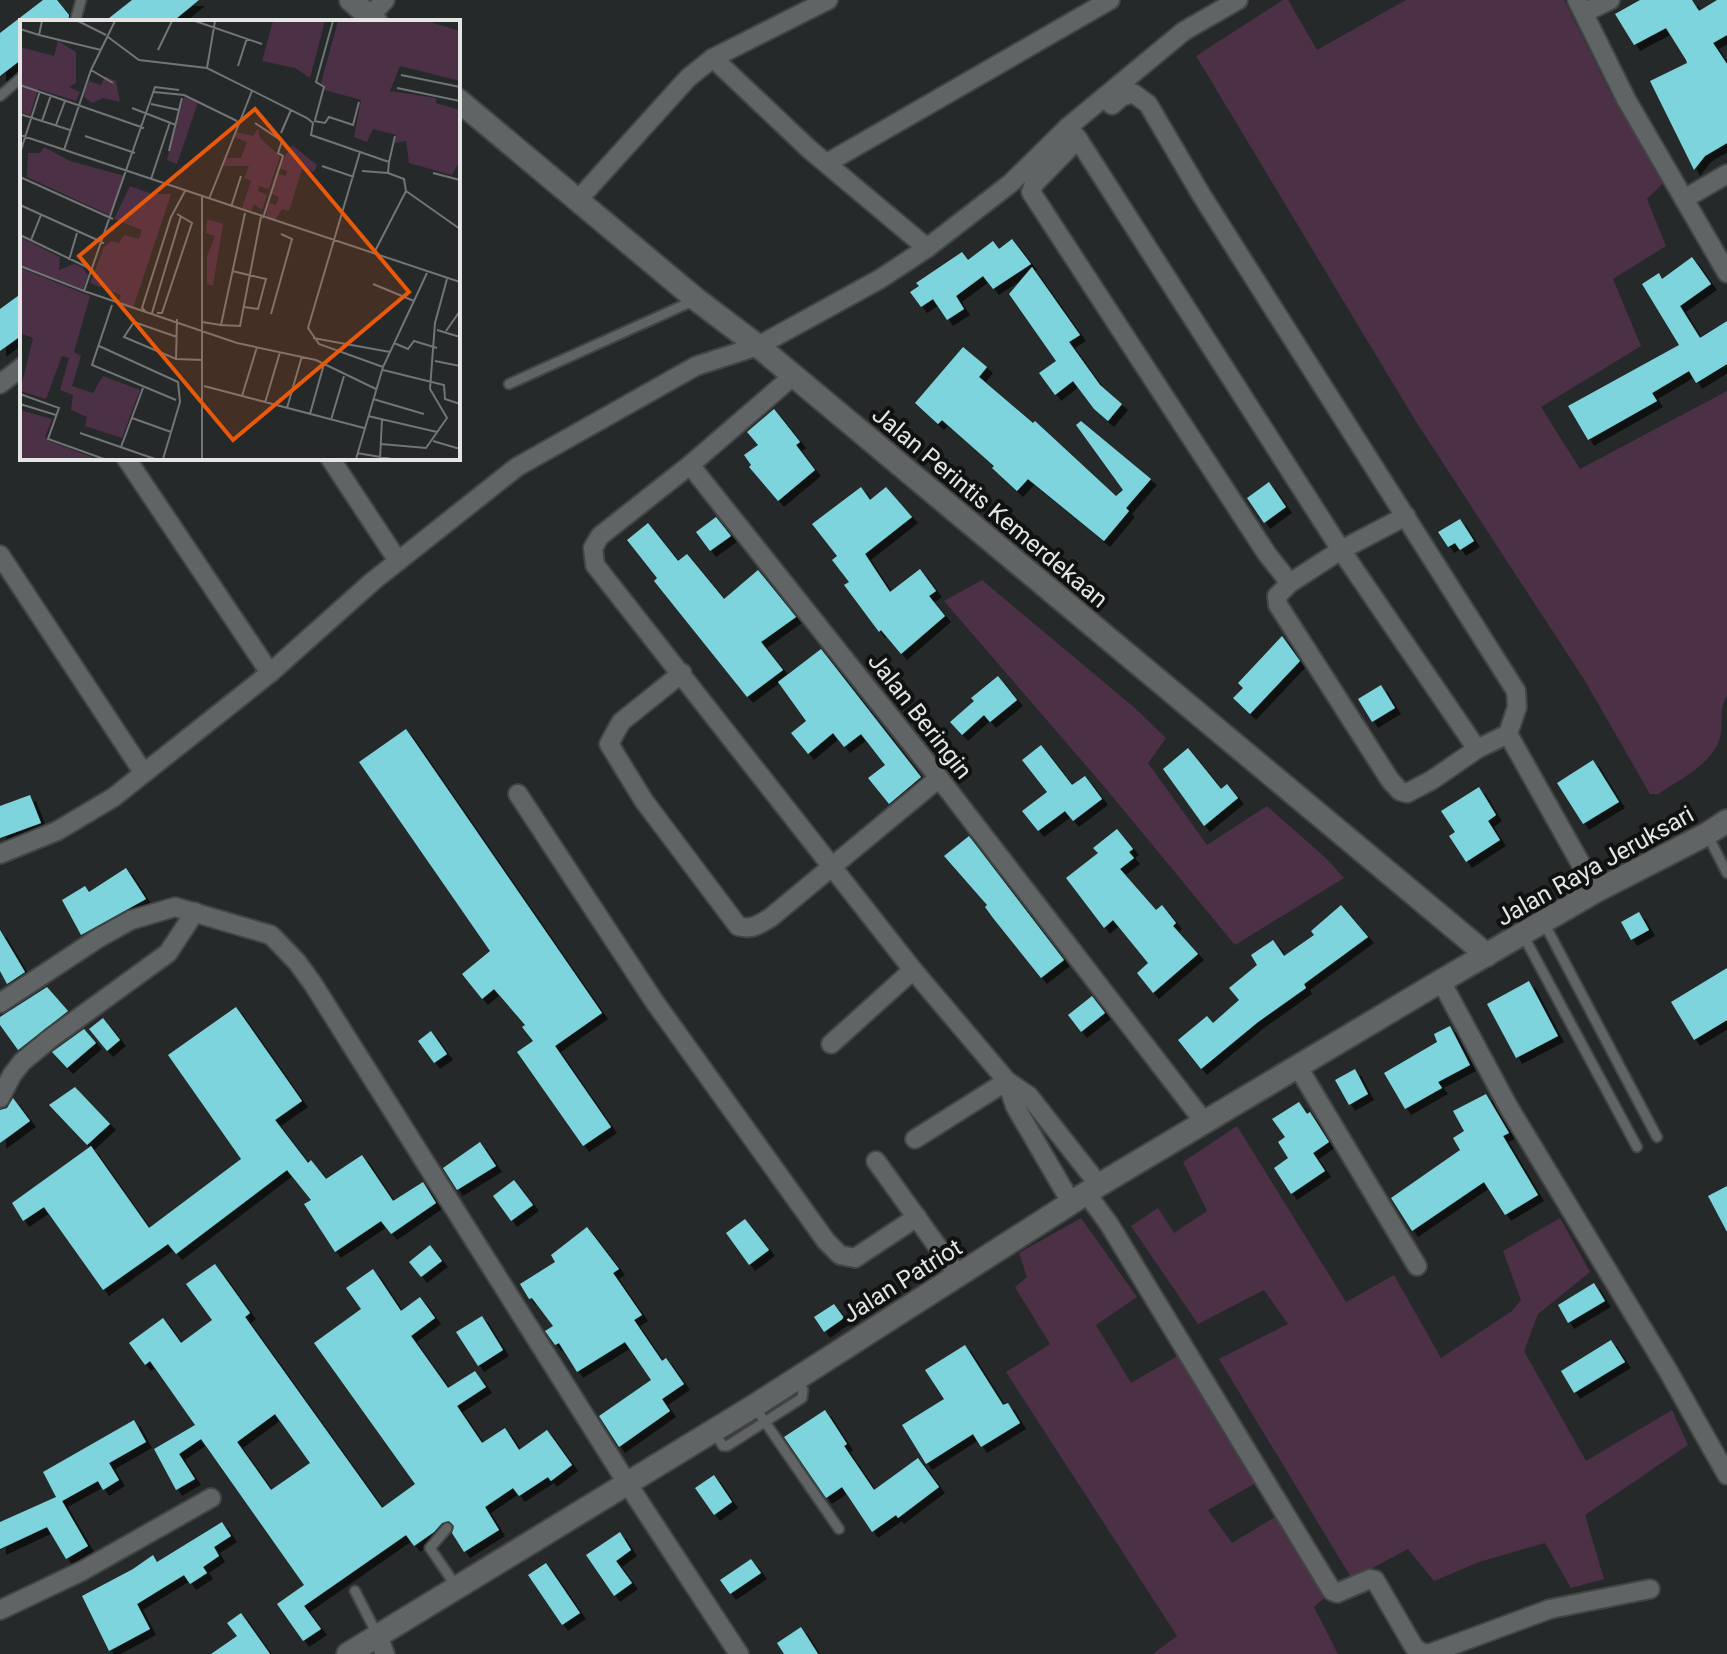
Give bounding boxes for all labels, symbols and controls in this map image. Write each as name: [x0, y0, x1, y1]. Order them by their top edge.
inset map: [20, 20, 460, 460]
street label: Jalan Perintis Kemerdekaan: [867, 400, 1113, 614]
street label: Jalan Beringin: [862, 648, 978, 784]
street label: Jalan Raya Jeruksari: [1491, 800, 1699, 932]
street label: Jalan Patriot: [837, 1233, 967, 1329]

